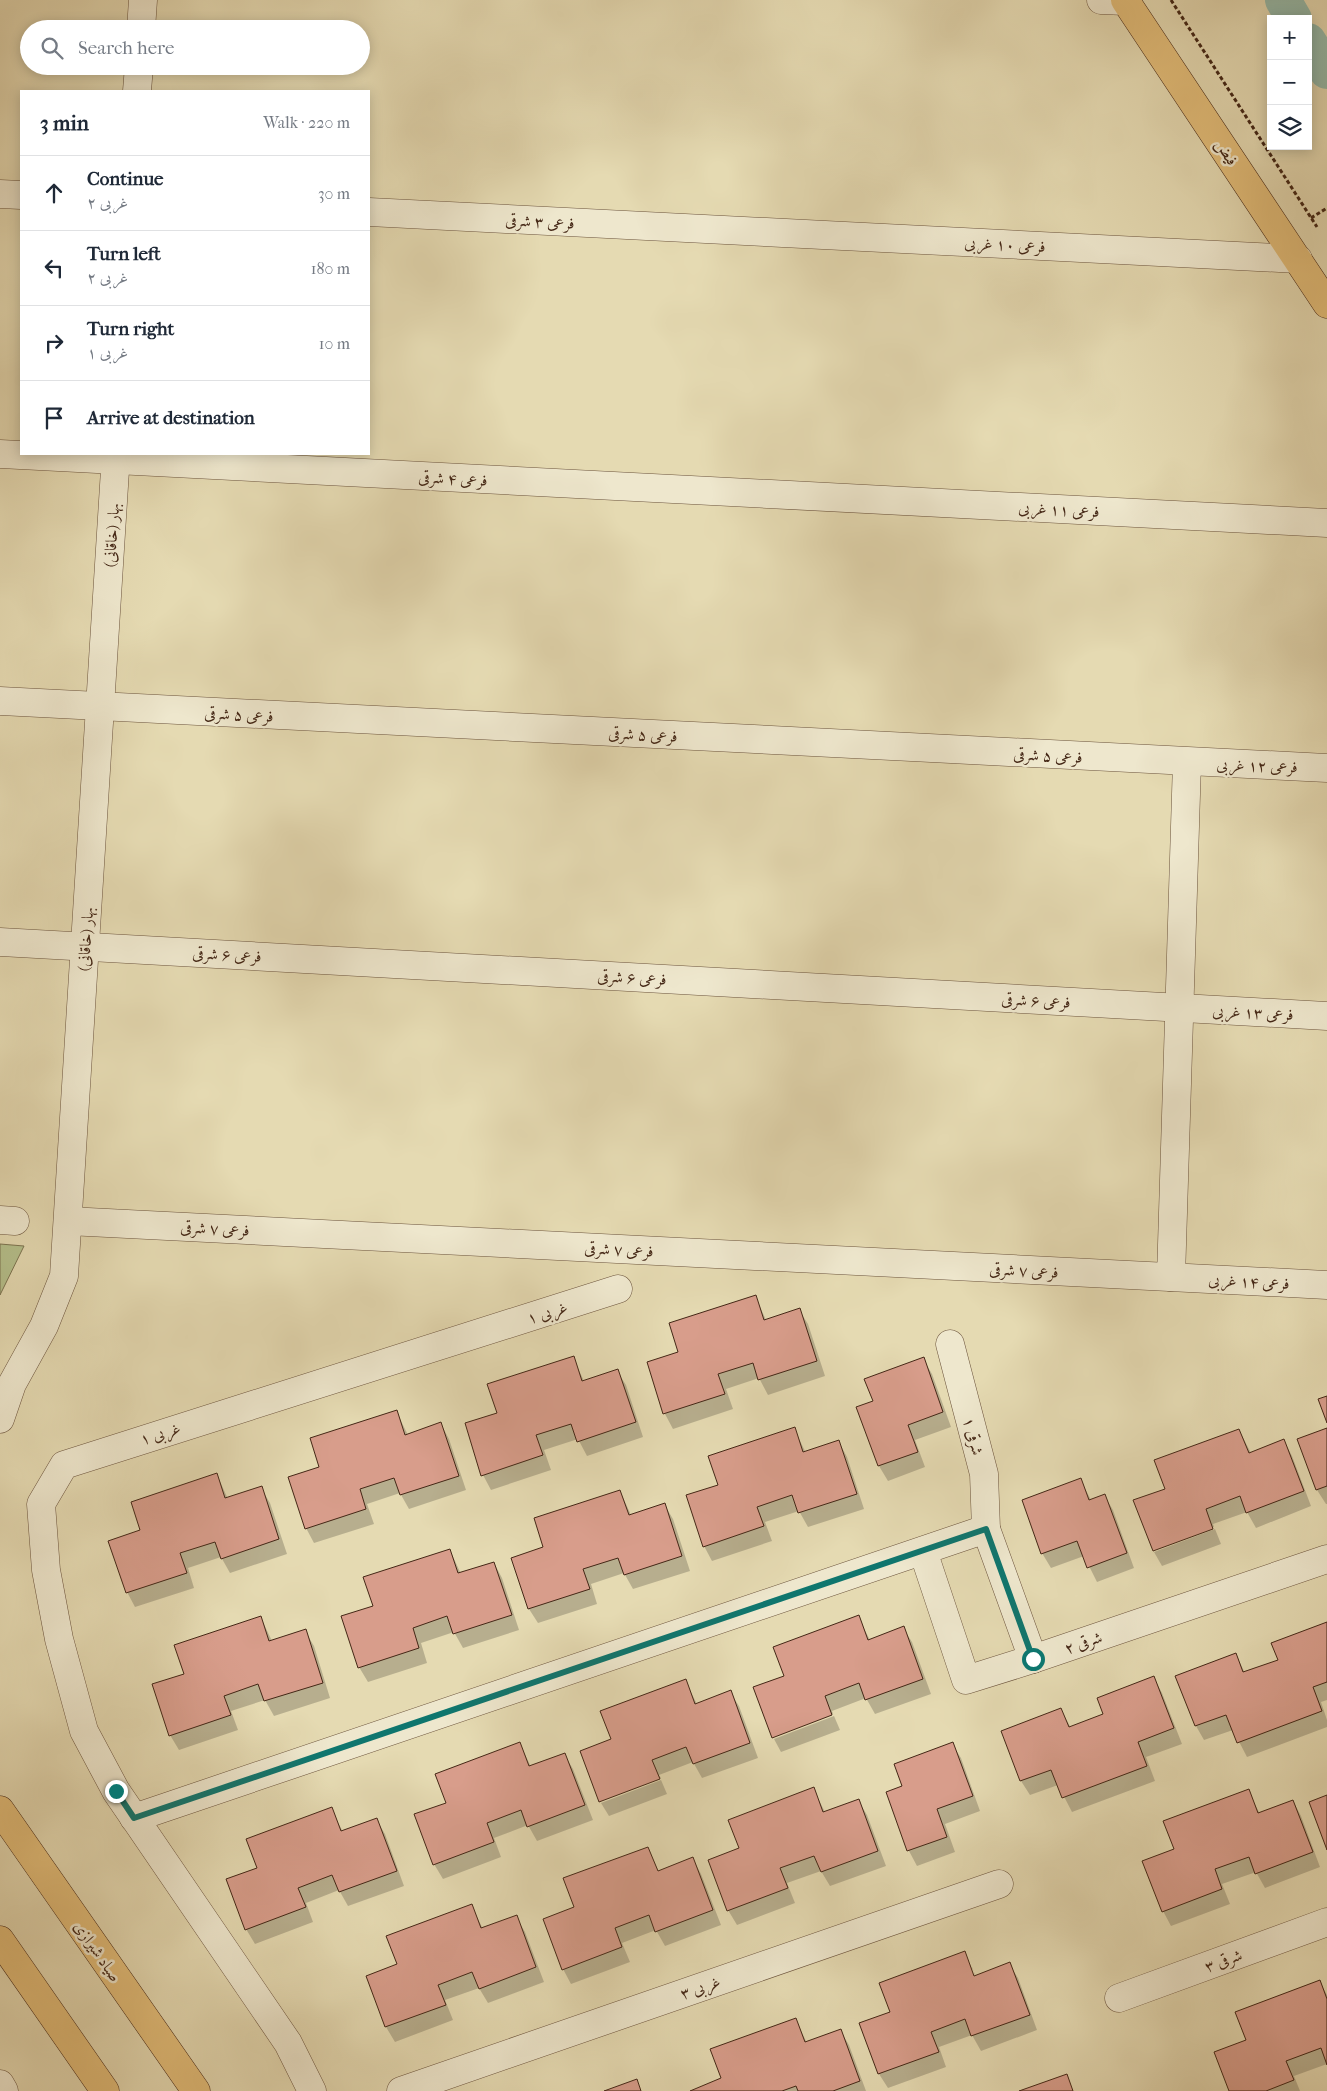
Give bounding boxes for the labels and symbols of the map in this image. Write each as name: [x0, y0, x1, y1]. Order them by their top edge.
street label: فیض: [1210, 136, 1242, 170]
street label: فرعی ۳ شرقی: [505, 210, 575, 234]
street label: فرعی ۱۰ غربی: [964, 233, 1046, 258]
street label: فرعی ۴ شرقی: [418, 467, 488, 491]
street label: فرعی ۱۱ غربی: [1018, 498, 1100, 523]
street label: بهار (خاقانی): [100, 502, 124, 568]
street label: فرعی ۵ شرقی: [204, 703, 274, 727]
street label: فرعی ۵ شرقی: [608, 723, 678, 747]
street label: فرعی ۵ شرقی: [1013, 744, 1083, 768]
street label: فرعی ۱۲ غربی: [1216, 755, 1298, 778]
street label: بهار (خاقانی): [74, 906, 98, 972]
street label: فرعی ۶ شرقی: [192, 943, 262, 967]
street label: فرعی ۶ شرقی: [597, 966, 667, 990]
street label: فرعی ۶ شرقی: [1001, 989, 1071, 1013]
street label: فرعی ۱۳ غربی: [1212, 1001, 1294, 1026]
street label: فرعی ۷ شرقی: [180, 1217, 250, 1241]
street label: فرعی ۷ شرقی: [584, 1238, 654, 1262]
street label: فرعی ۷ شرقی: [989, 1259, 1059, 1283]
street label: فرعی ۱۴ غربی: [1208, 1270, 1290, 1295]
street label: ۱ غربی: [525, 1297, 570, 1329]
street label: ۱ شرقی: [958, 1415, 988, 1457]
street label: ۱ غربی: [138, 1418, 183, 1450]
street label: ۲ شرقی: [1062, 1627, 1105, 1659]
route start: [1022, 1648, 1045, 1671]
route end: [105, 1780, 128, 1803]
street label: صیاد شیرازی: [70, 1917, 125, 1985]
street label: ۳ شرقی: [1202, 1945, 1245, 1977]
street label: ۳ غربی: [678, 1972, 723, 2005]

